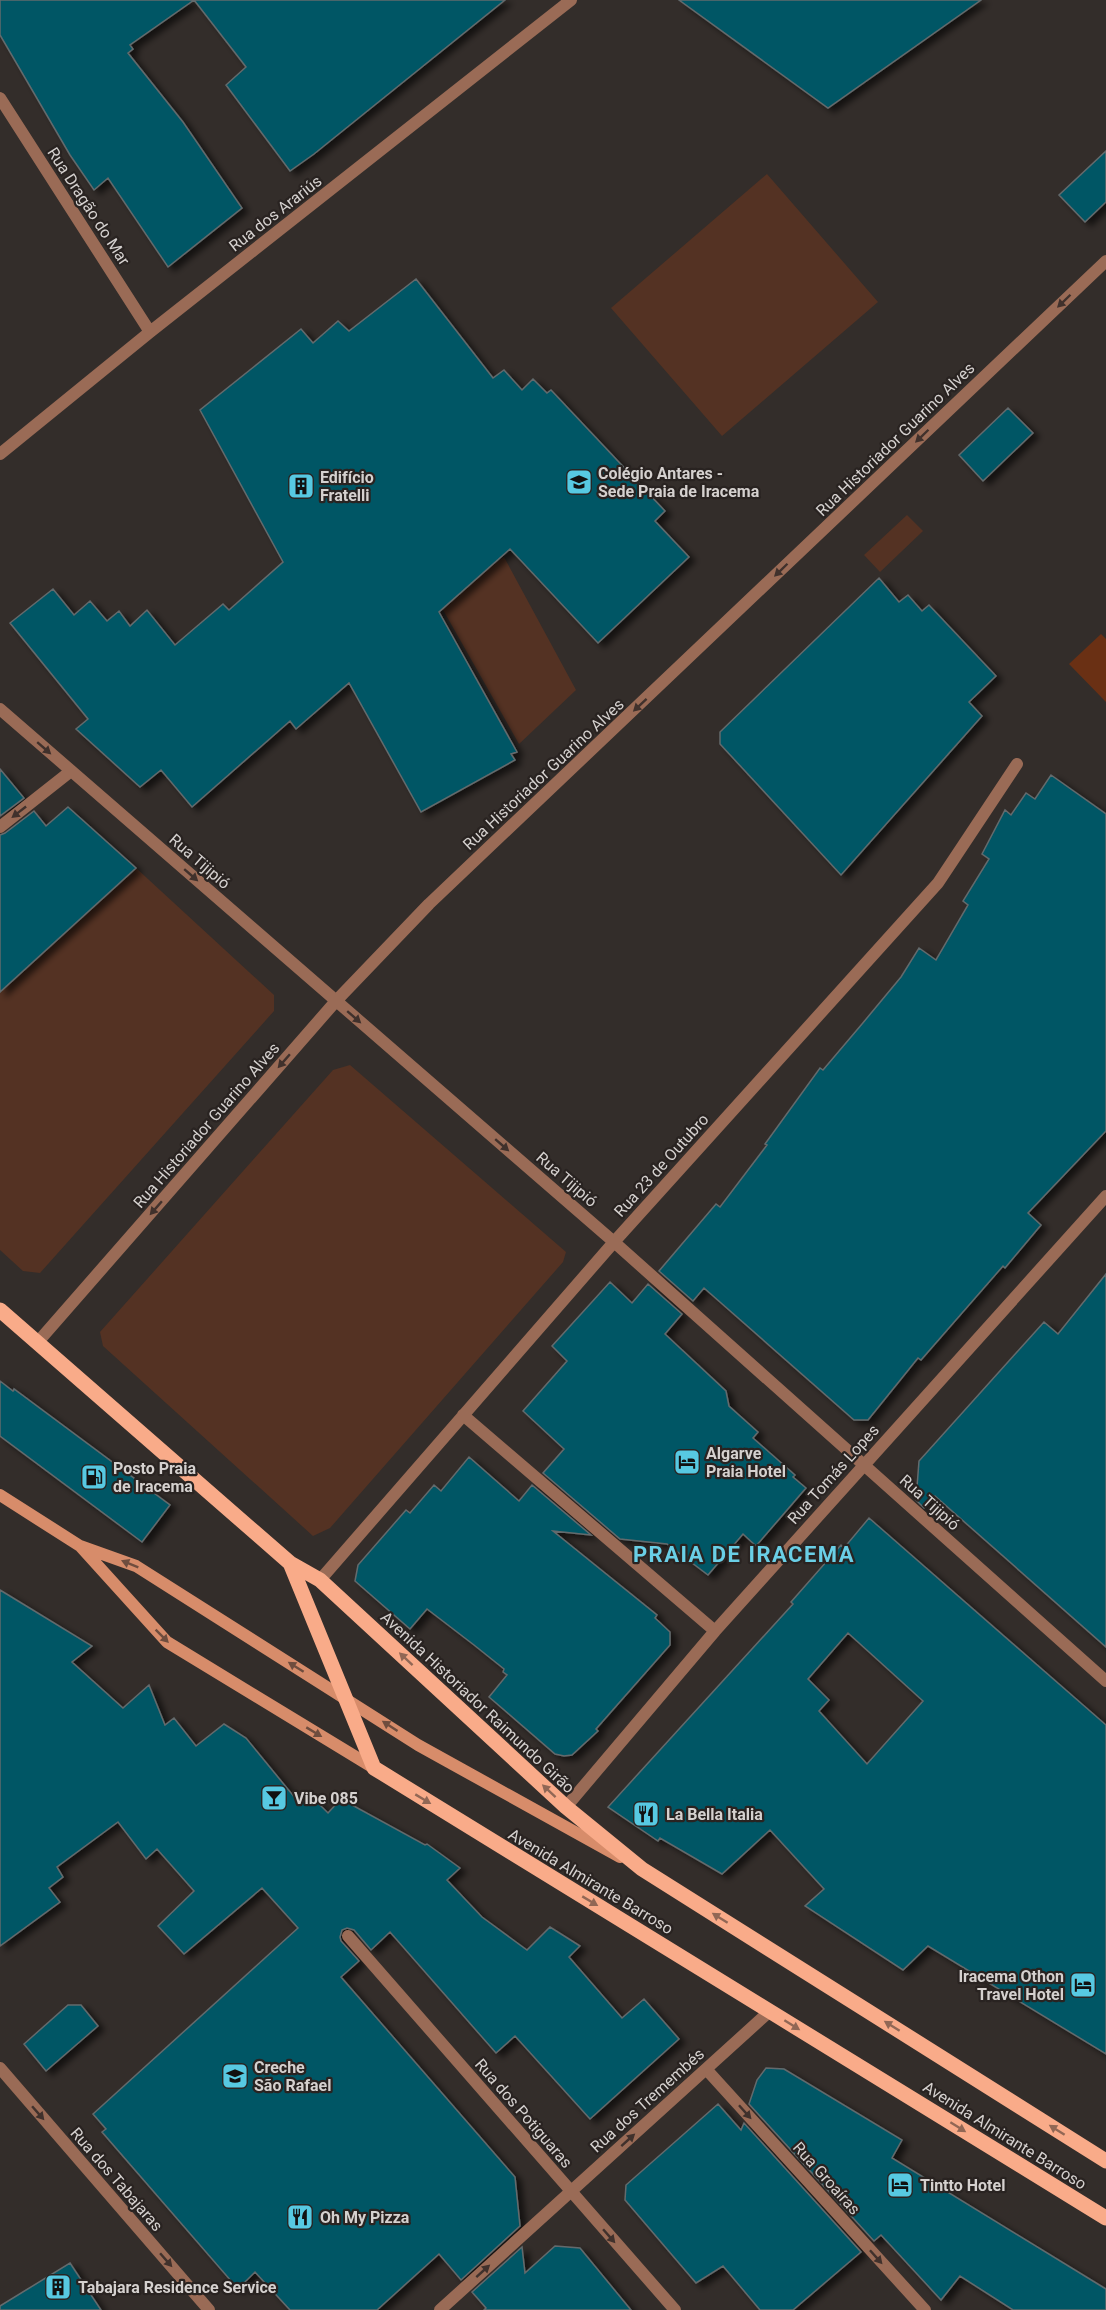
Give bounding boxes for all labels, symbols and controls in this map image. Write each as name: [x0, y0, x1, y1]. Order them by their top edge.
street label: Rua Dragão do Mar: [43, 144, 134, 269]
street label: Rua dos Arariús: [225, 171, 325, 255]
one-way arrow: [1057, 294, 1071, 308]
street label: Rua Historiador Guarino Alves: [812, 359, 979, 520]
one-way arrow: [915, 429, 930, 443]
place label: Colégio Antares - Sede Praia de Iracema: [598, 464, 760, 501]
school or university icon: Colégio Antares - Sede Praia de Iracema: [564, 467, 594, 497]
place label: Edifício Fratelli: [320, 468, 374, 505]
building icon: Edifício Fratelli: [286, 471, 316, 501]
one-way arrow: [775, 563, 789, 577]
street label: Rua Historiador Guarino Alves: [459, 695, 628, 854]
one-way arrow: [633, 697, 647, 711]
one-way arrow: [36, 741, 51, 754]
one-way arrow: [11, 805, 27, 818]
street label: Rua Tijipió: [165, 830, 234, 893]
one-way arrow: [183, 869, 199, 882]
one-way arrow: [347, 1010, 362, 1024]
street label: Rua Historiador Guarino Alves: [129, 1039, 283, 1212]
one-way arrow: [278, 1053, 291, 1068]
street label: Rua 23 de Outubro: [610, 1110, 713, 1221]
one-way arrow: [494, 1138, 509, 1151]
street label: Rua Tijipió: [532, 1148, 601, 1211]
one-way arrow: [150, 1200, 163, 1215]
street label: Rua Tomás Lopes: [784, 1421, 883, 1528]
place label: Algarve Praia Hotel: [706, 1444, 786, 1481]
hotel icon: Algarve Praia Hotel: [672, 1447, 702, 1477]
place label: Posto Praia de Iracema: [113, 1459, 196, 1496]
fuel station icon: Posto Praia de Iracema: [79, 1462, 109, 1492]
street label: Rua Tijipió: [896, 1470, 964, 1534]
district label: PRAIA DE IRACEMA: [633, 1542, 855, 1567]
one-way arrow: [121, 1559, 139, 1568]
street label: Avenida Historiador Raimundo Girão: [377, 1607, 578, 1797]
one-way arrow: [155, 1628, 169, 1643]
one-way arrow: [398, 1652, 413, 1666]
one-way arrow: [288, 1661, 304, 1672]
one-way arrow: [382, 1721, 398, 1732]
one-way arrow: [306, 1727, 322, 1738]
bar icon: Vibe 085: [259, 1783, 289, 1813]
one-way arrow: [541, 1784, 556, 1798]
place label: Vibe 085: [294, 1789, 358, 1808]
one-way arrow: [415, 1794, 431, 1805]
restaurant icon: La Bella Italia: [631, 1799, 661, 1829]
place label: La Bella Italia: [666, 1805, 763, 1824]
street label: Avenida Almirante Barroso: [505, 1825, 677, 1938]
one-way arrow: [582, 1895, 598, 1906]
one-way arrow: [712, 1912, 728, 1923]
place label: Iracema Othon Travel Hotel: [958, 1967, 1064, 2004]
hotel icon: Iracema Othon Travel Hotel: [1068, 1970, 1098, 2000]
one-way arrow: [784, 2019, 800, 2030]
one-way arrow: [884, 2020, 900, 2031]
street label: Rua dos Tremembés: [587, 2044, 708, 2156]
street label: Rua dos Potiguaras: [471, 2055, 576, 2172]
place label: Creche São Rafael: [254, 2058, 331, 2095]
school or university icon: Creche São Rafael: [220, 2061, 250, 2091]
street label: Avenida Almirante Barroso: [920, 2077, 1090, 2194]
one-way arrow: [738, 2104, 751, 2119]
one-way arrow: [31, 2105, 44, 2120]
one-way arrow: [950, 2122, 966, 2133]
street label: Rua dos Tabajaras: [66, 2124, 167, 2235]
one-way arrow: [1049, 2124, 1065, 2136]
one-way arrow: [620, 2133, 635, 2147]
street label: Rua Groaíras: [789, 2138, 864, 2219]
hotel icon: Tintto Hotel: [885, 2170, 915, 2200]
place label: Tintto Hotel: [920, 2176, 1005, 2195]
restaurant icon: Oh My Pizza: [285, 2202, 315, 2232]
place label: Oh My Pizza: [320, 2208, 410, 2227]
one-way arrow: [602, 2228, 615, 2243]
one-way arrow: [869, 2249, 883, 2264]
one-way arrow: [159, 2252, 172, 2268]
one-way arrow: [475, 2265, 490, 2278]
building icon: Tabajara Residence Service: [43, 2272, 73, 2302]
place label: Tabajara Residence Service: [78, 2278, 277, 2297]

